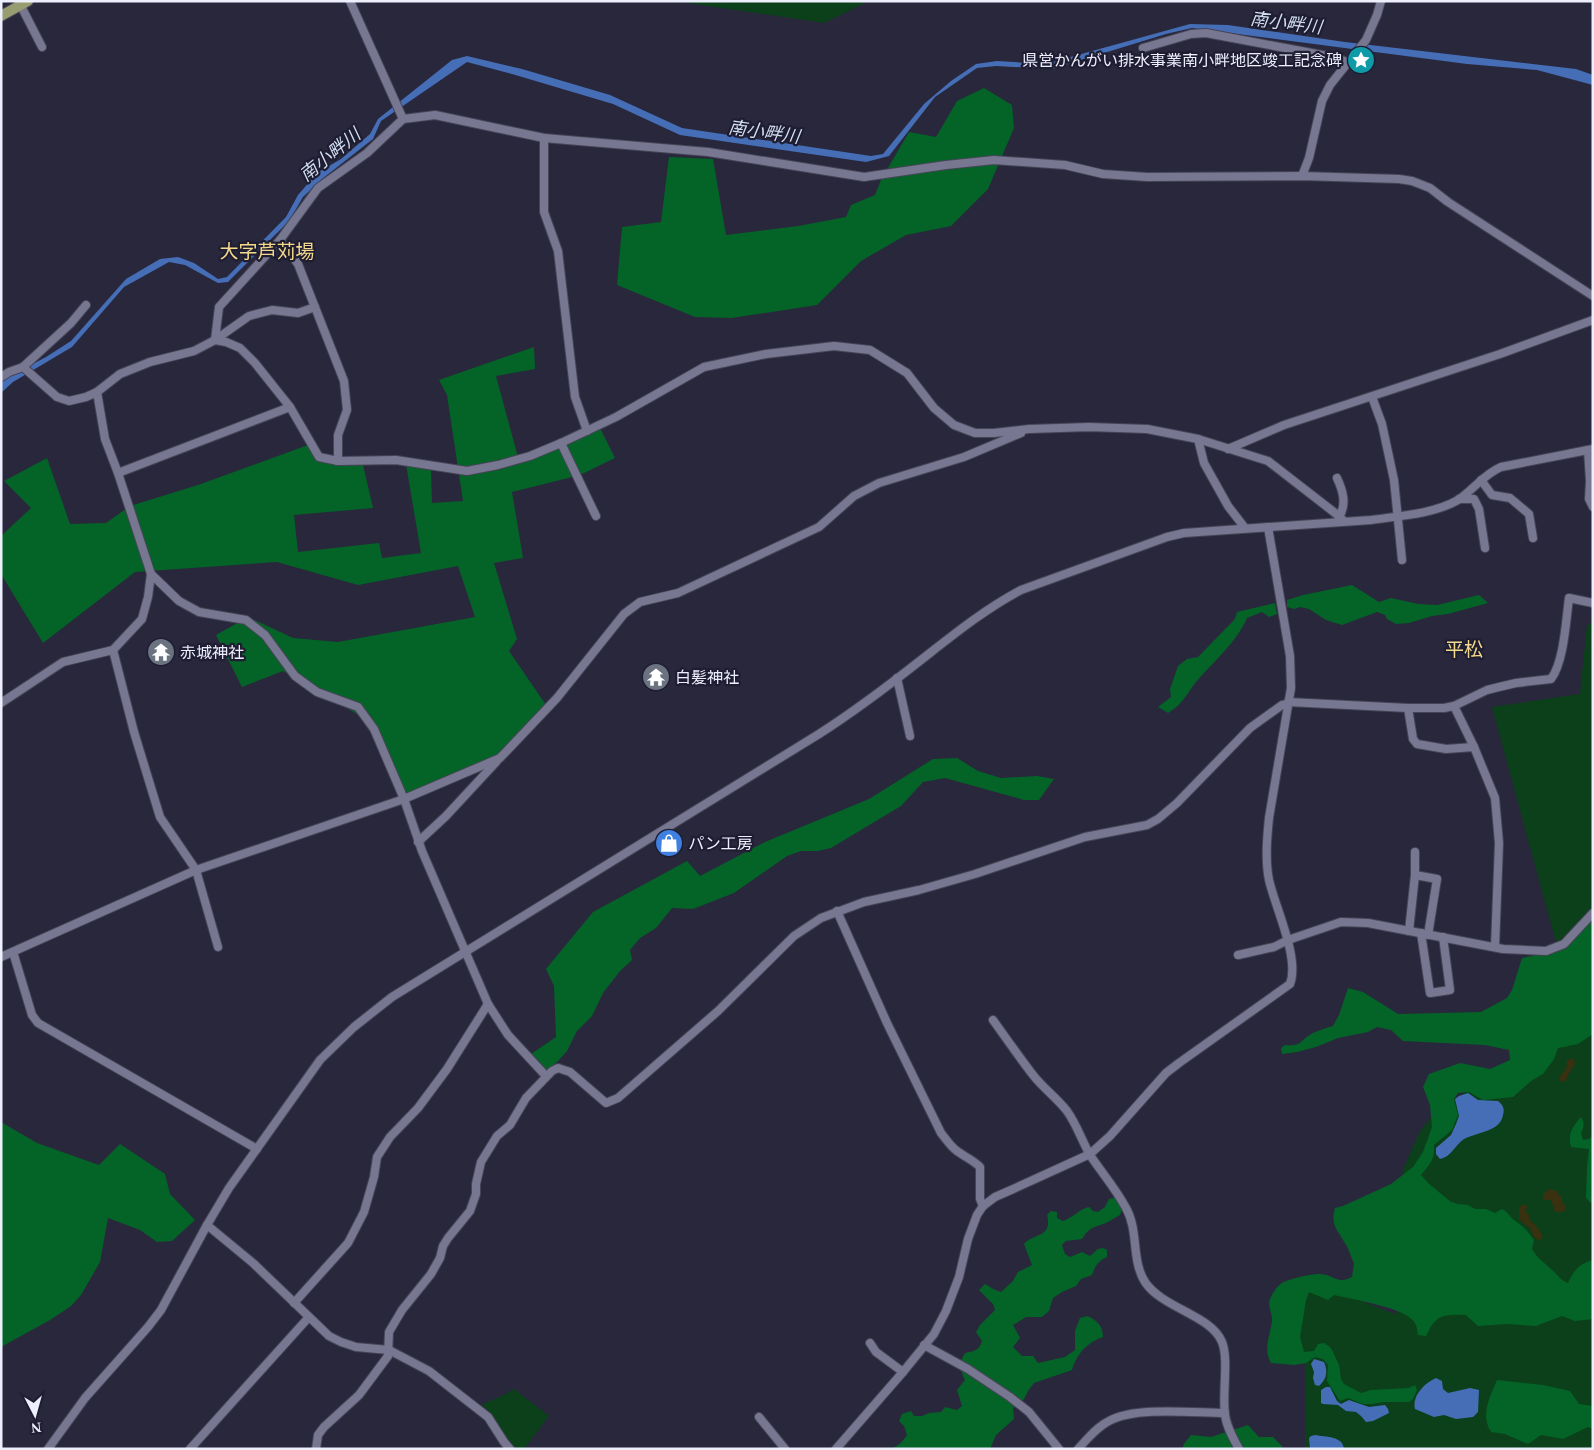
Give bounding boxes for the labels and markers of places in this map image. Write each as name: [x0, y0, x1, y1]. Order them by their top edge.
place icon: 県営かんがい排水事業南小畔地区竣工記念碑: [1346, 45, 1376, 75]
place label: 県営かんがい排水事業南小畔地区竣工記念碑: [1022, 52, 1342, 69]
temple icon: 赤城神社: [146, 637, 176, 667]
place label: 赤城神社: [180, 644, 244, 661]
temple icon: 白髪神社: [641, 662, 671, 692]
place label: 白髪神社: [675, 669, 739, 686]
shop icon: パン工房: [654, 828, 684, 858]
place label: パン工房: [688, 835, 753, 852]

